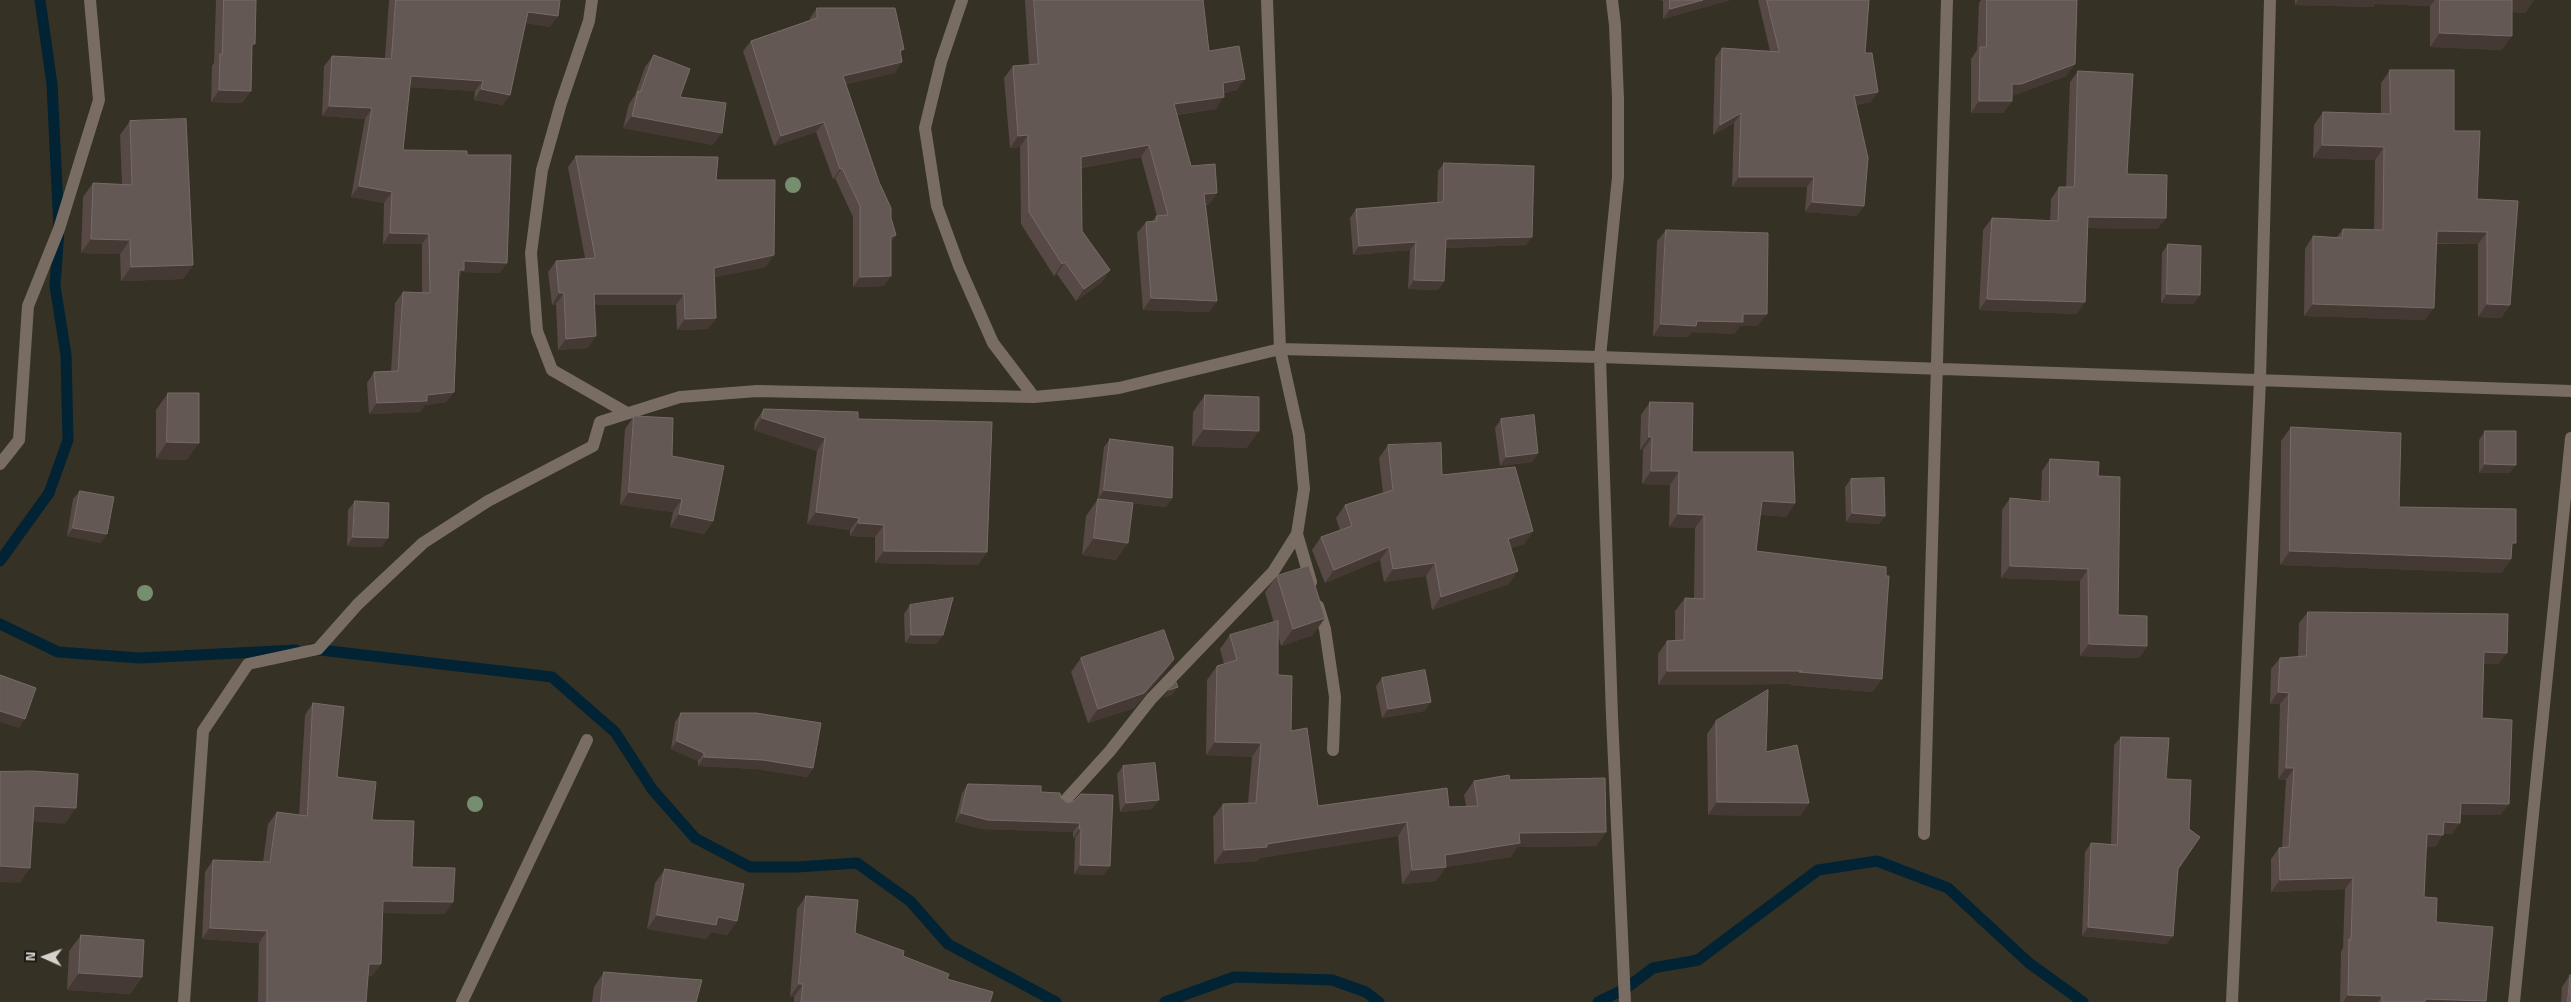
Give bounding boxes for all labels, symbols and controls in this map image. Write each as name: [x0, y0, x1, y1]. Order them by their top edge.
north arrow: [20, 932, 70, 982]
text: N: [19, 951, 40, 962]

